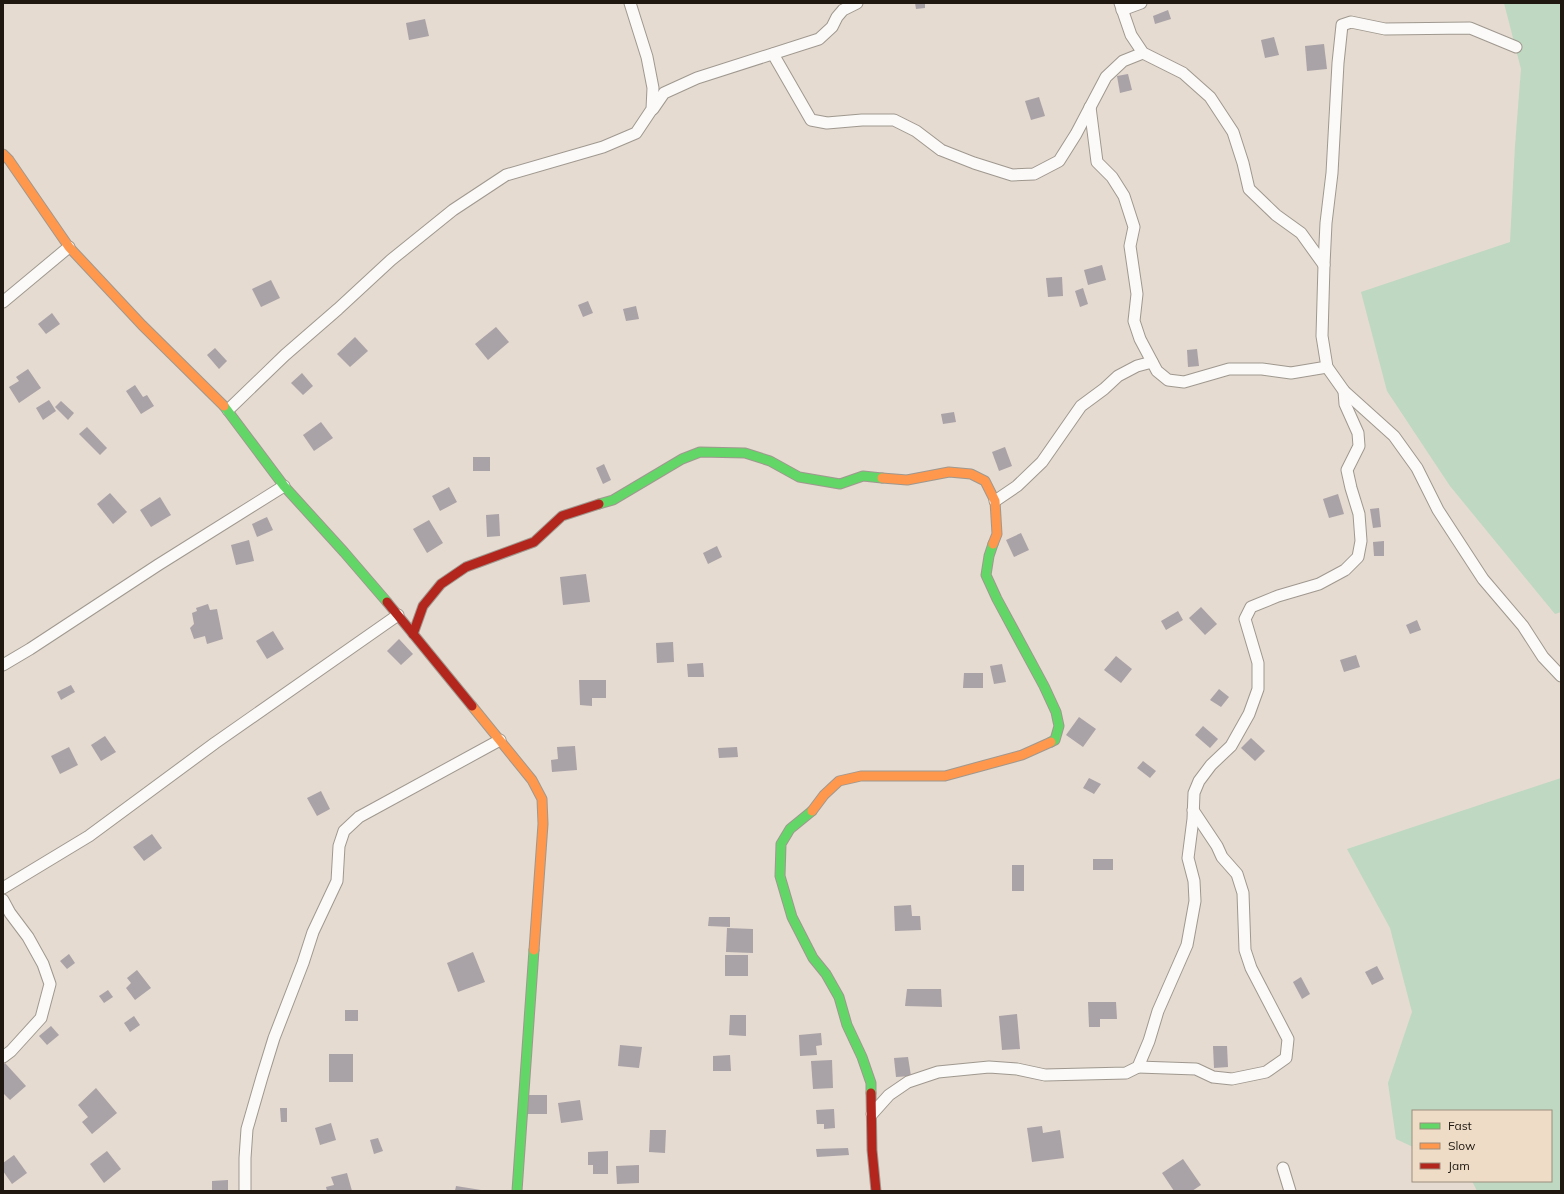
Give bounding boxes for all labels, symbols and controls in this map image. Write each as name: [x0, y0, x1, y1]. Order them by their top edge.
legend: [1412, 1110, 1552, 1182]
text: Fast: [1448, 1118, 1472, 1133]
text: Slow: [1448, 1138, 1476, 1153]
text: Jam: [1448, 1158, 1470, 1173]

